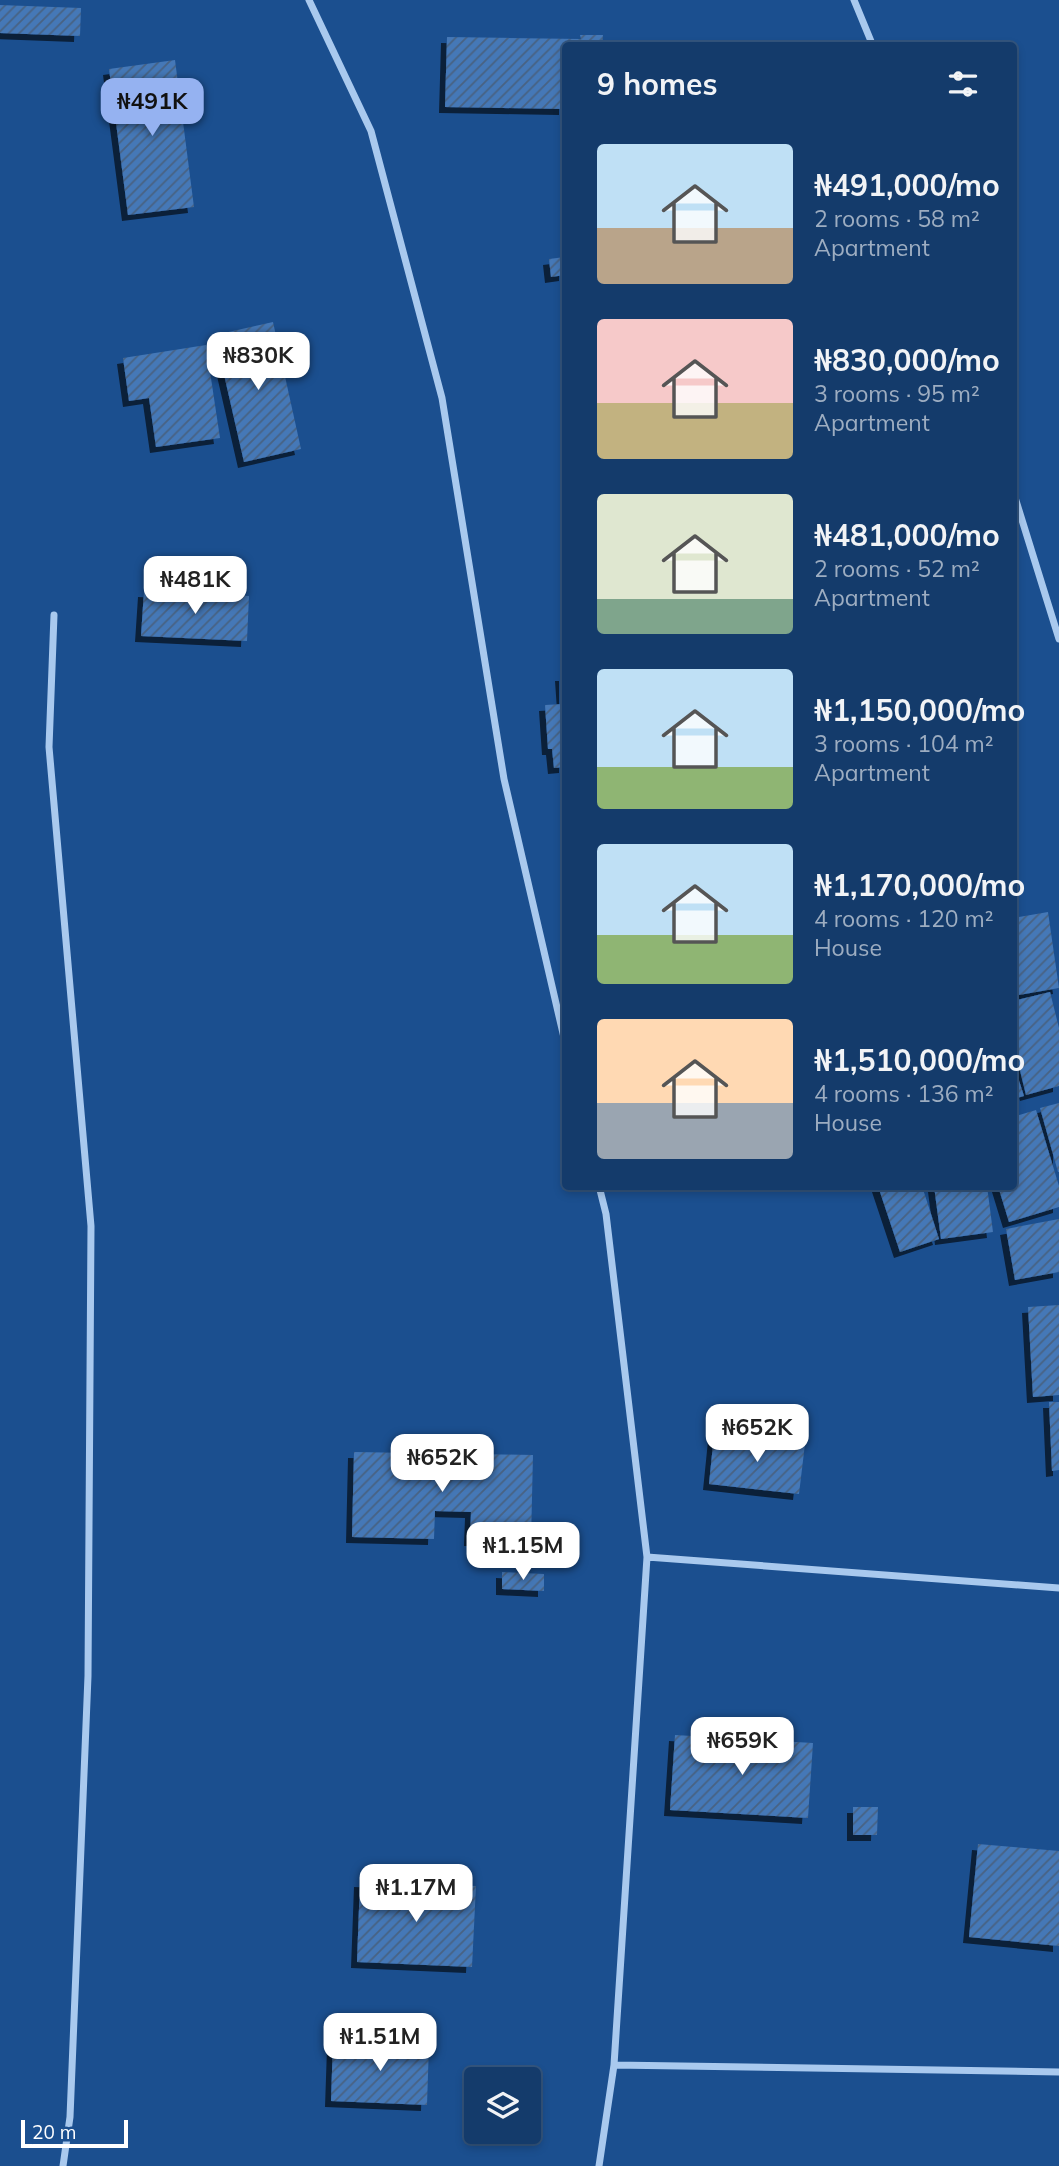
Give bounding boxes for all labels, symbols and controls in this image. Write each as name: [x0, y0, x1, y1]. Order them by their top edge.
text: 9 homes: [597, 65, 718, 103]
icon: filters: [944, 65, 982, 103]
pin: ₦491K: [103, 78, 201, 138]
text: ₦491K: [117, 86, 187, 115]
text: ₦491,000/mo: [814, 166, 1000, 204]
icon: home: [653, 172, 737, 256]
text: 2 rooms · 58 m²: [814, 204, 980, 233]
text: Apartment: [814, 233, 930, 262]
pin: ₦830K: [209, 332, 307, 392]
text: ₦830K: [223, 340, 293, 369]
text: ₦830,000/mo: [814, 341, 1000, 379]
icon: home: [653, 347, 737, 431]
text: 3 rooms · 95 m²: [814, 379, 980, 408]
text: Apartment: [814, 408, 930, 437]
text: ₦481,000/mo: [814, 516, 1000, 554]
icon: home: [653, 522, 737, 606]
text: 2 rooms · 52 m²: [814, 554, 980, 583]
pin: ₦481K: [146, 556, 244, 616]
text: ₦481K: [160, 564, 230, 593]
text: Apartment: [814, 583, 930, 612]
text: ₦1,150,000/mo: [814, 691, 1025, 729]
icon: home: [653, 697, 737, 781]
text: 3 rooms · 104 m²: [814, 729, 994, 758]
text: Apartment: [814, 758, 930, 787]
text: ₦1,170,000/mo: [814, 866, 1025, 904]
icon: home: [653, 872, 737, 956]
text: 4 rooms · 120 m²: [814, 904, 994, 933]
text: House: [814, 933, 882, 962]
text: ₦1,510,000/mo: [814, 1041, 1025, 1079]
icon: home: [653, 1047, 737, 1131]
text: 4 rooms · 136 m²: [814, 1079, 994, 1108]
text: House: [814, 1108, 882, 1137]
pin: ₦652K: [708, 1404, 806, 1464]
text: ₦652K: [722, 1412, 792, 1441]
pin: ₦652K: [393, 1434, 491, 1494]
text: ₦652K: [407, 1442, 477, 1471]
pin: ₦1.15M: [466, 1522, 580, 1582]
text: ₦1.15M: [483, 1530, 563, 1559]
pin: ₦659K: [693, 1718, 791, 1777]
text: ₦659K: [707, 1725, 777, 1754]
pin: ₦1.17M: [359, 1864, 473, 1924]
text: ₦1.17M: [376, 1872, 456, 1901]
pin: ₦1.51M: [323, 2014, 437, 2073]
text: ₦1.51M: [340, 2021, 420, 2050]
map controls: [464, 2067, 541, 2144]
button: layers: [464, 2067, 541, 2144]
scale bar: [21, 2117, 128, 2149]
text: 20 m: [32, 2120, 76, 2144]

